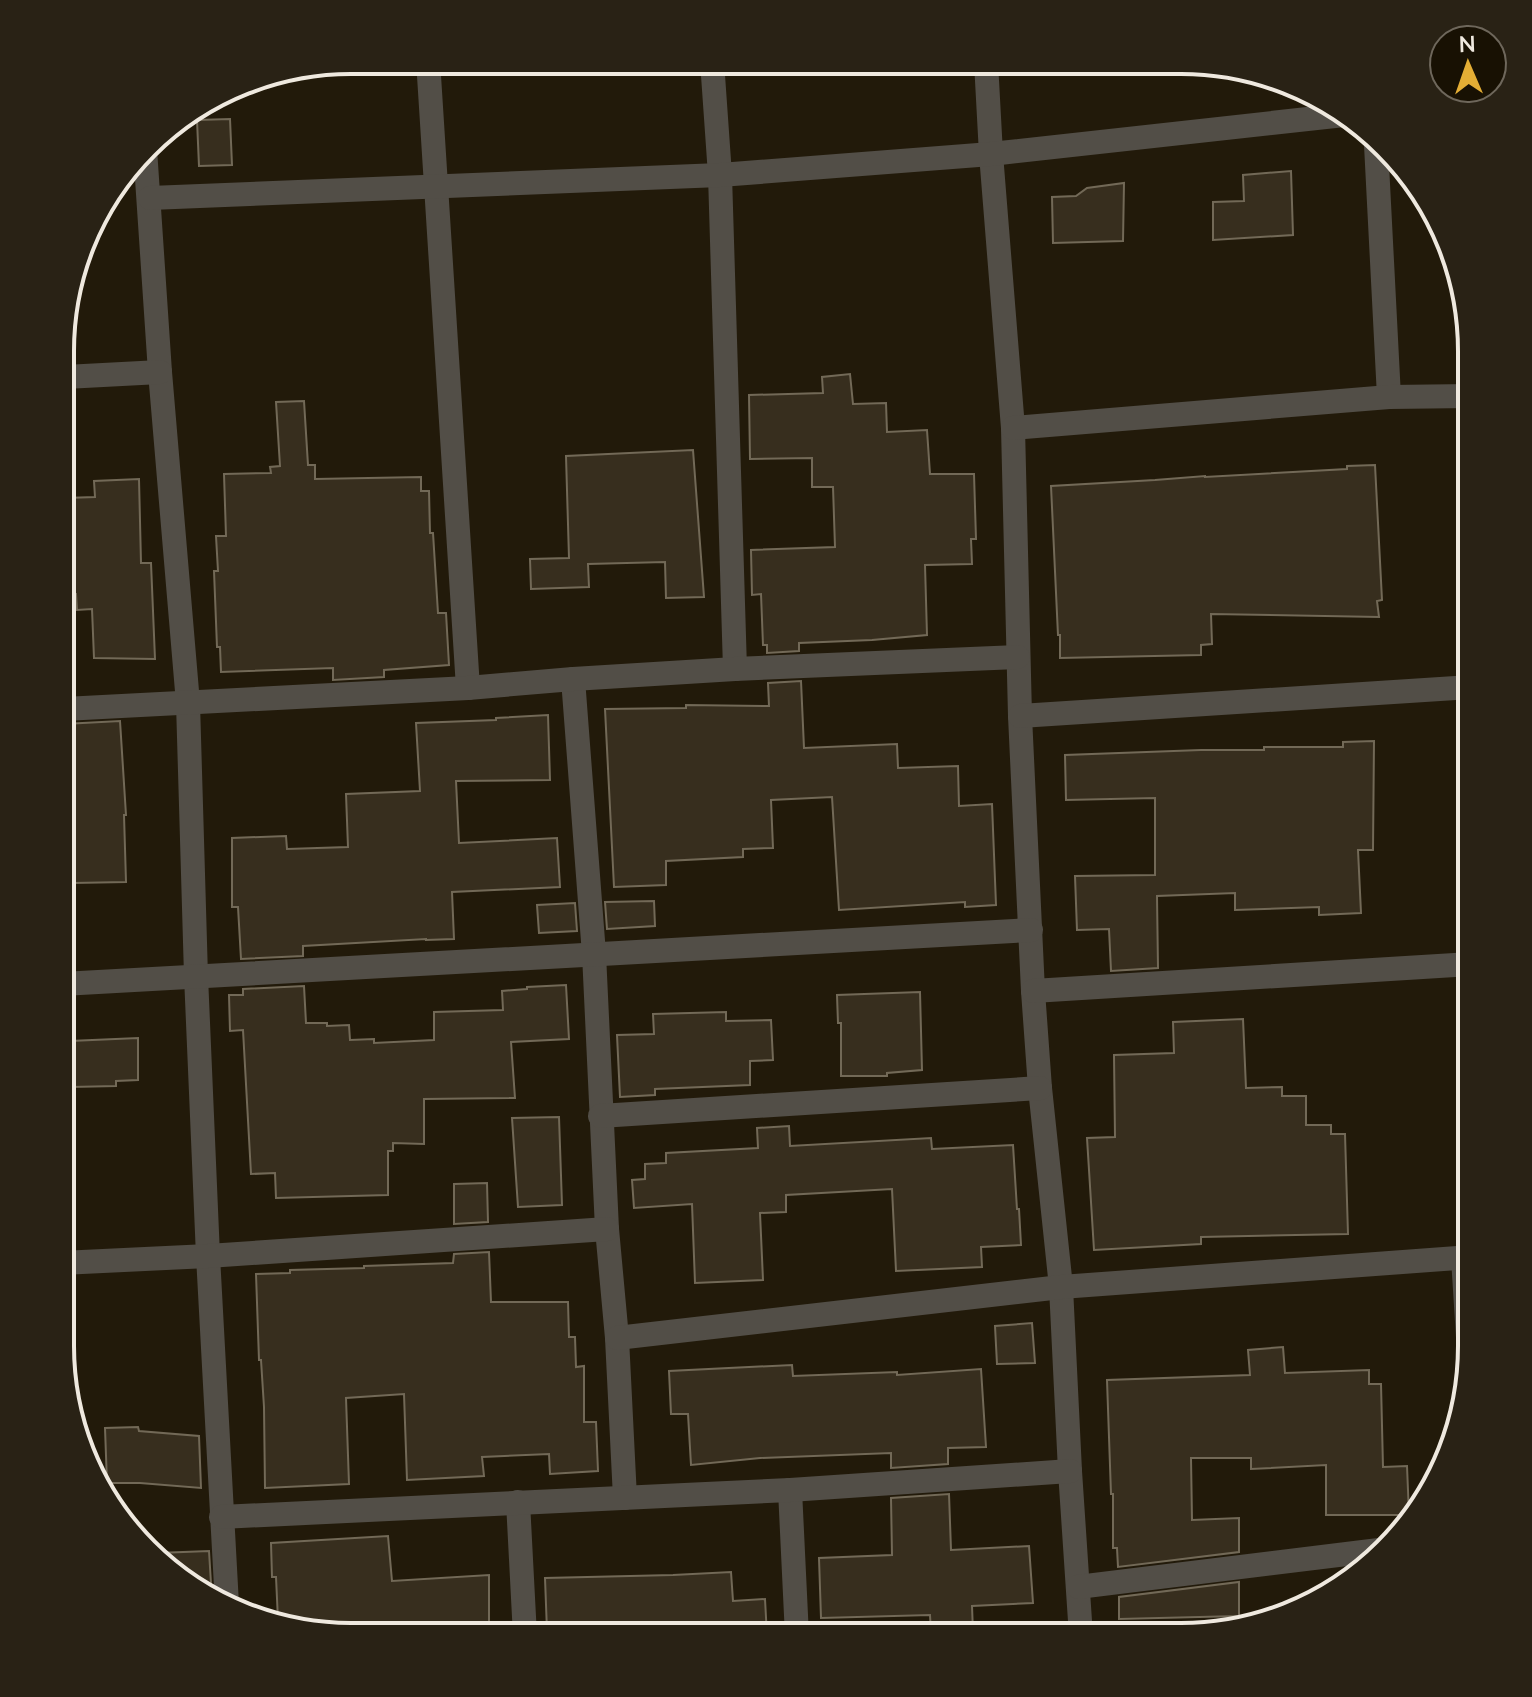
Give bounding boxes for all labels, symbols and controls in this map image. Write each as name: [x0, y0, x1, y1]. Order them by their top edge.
north arrow: [1428, 24, 1508, 104]
text: N: [1458, 30, 1476, 57]

